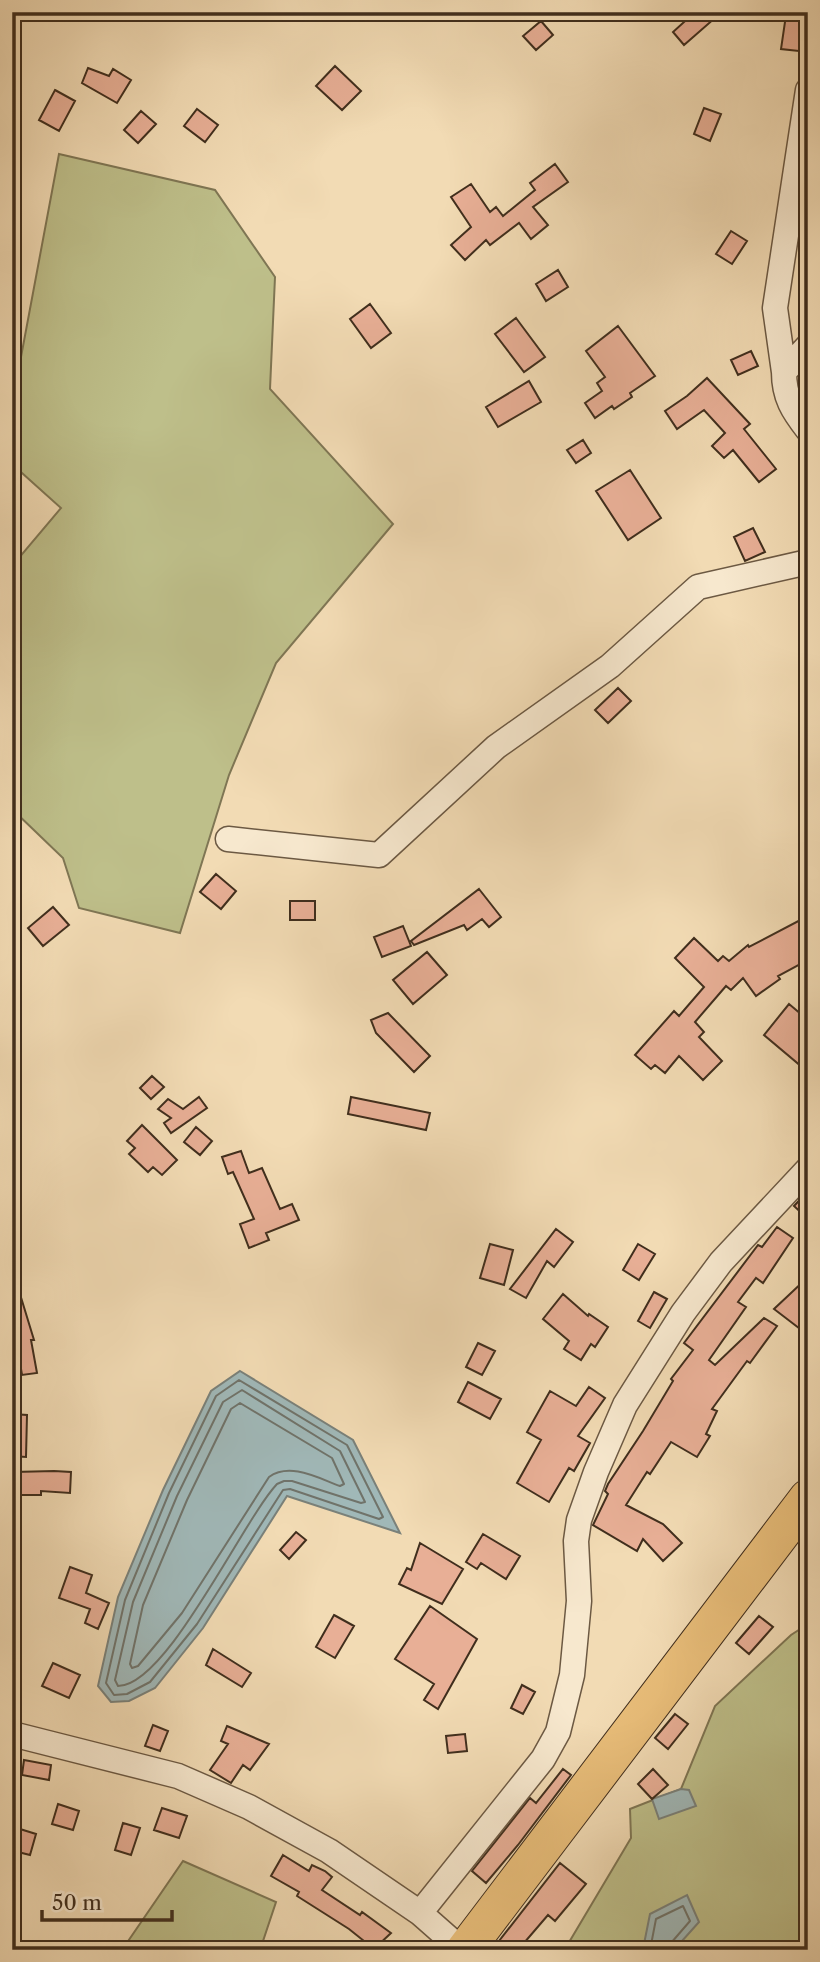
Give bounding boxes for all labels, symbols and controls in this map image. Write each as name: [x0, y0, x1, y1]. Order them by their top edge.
scale bar: [42, 1878, 172, 1922]
text: 50 m: [52, 1890, 102, 1915]

